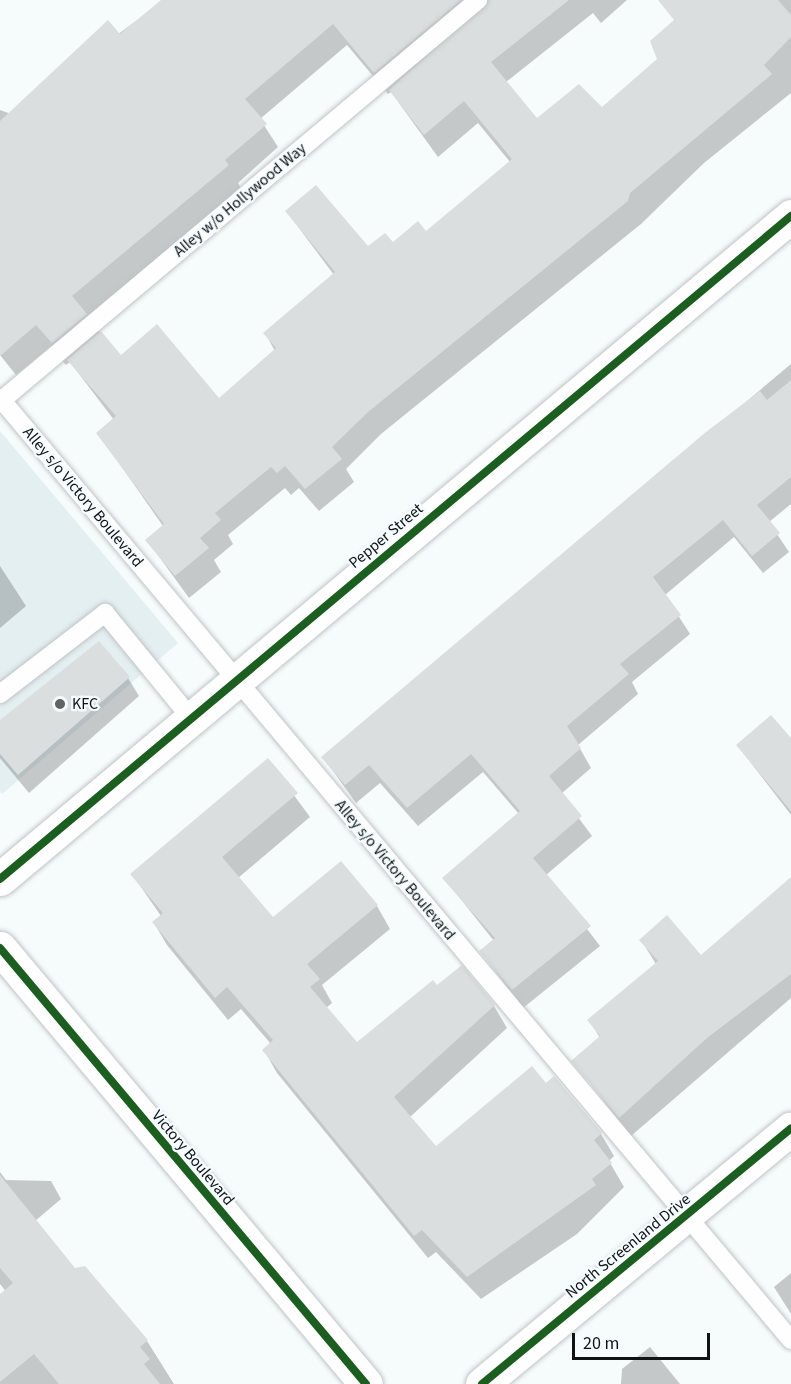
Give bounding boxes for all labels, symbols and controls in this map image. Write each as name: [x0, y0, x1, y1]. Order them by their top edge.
street label: Alley w/o Hollywood Way: [170, 139, 310, 261]
street label: Alley s/o Victory Boulevard: [19, 423, 147, 571]
street label: Pepper Street: [345, 499, 427, 573]
place label: KFC: [72, 694, 98, 714]
marker: KFC: [53, 697, 67, 711]
street label: Alley s/o Victory Boulevard: [331, 796, 459, 944]
street label: Victory Boulevard: [148, 1107, 238, 1209]
street label: North Screenland Drive: [562, 1190, 694, 1302]
scale bar: [575, 1321, 713, 1359]
text: 20 m: [583, 1331, 619, 1356]

